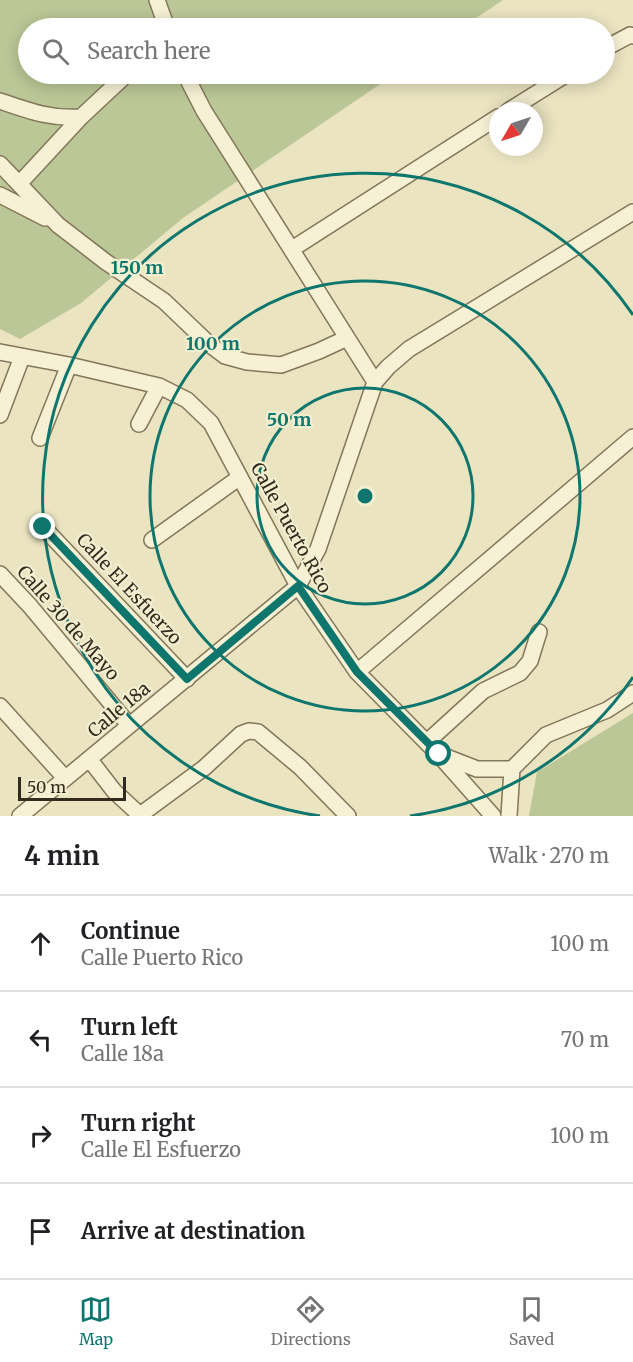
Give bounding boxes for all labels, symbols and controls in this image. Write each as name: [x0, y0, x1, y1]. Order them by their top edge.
search box: [18, 18, 615, 84]
icon: search: [39, 35, 72, 68]
text: Search here: [87, 37, 210, 65]
north arrow: [489, 102, 543, 156]
text: 150 m: [111, 256, 163, 279]
text: 100 m: [186, 332, 240, 355]
text: 50 m: [267, 408, 311, 431]
street label: Calle Puerto Rico: [246, 458, 337, 597]
centre of rings: [355, 486, 375, 506]
route end: [29, 513, 55, 539]
street label: Calle El Esfuerzo: [72, 528, 187, 649]
street label: Calle 30 de Mayo: [12, 560, 125, 685]
street label: Calle 18a: [83, 677, 155, 742]
route start: [425, 740, 451, 766]
scale bar: [18, 774, 126, 802]
text: 50 m: [27, 777, 66, 797]
text: 4 min: [24, 839, 99, 872]
text: Walk · 270 m: [489, 843, 609, 868]
text: Continue: [81, 917, 180, 945]
icon: ahead: [24, 927, 57, 960]
text: 100 m: [550, 931, 609, 956]
text: Calle Puerto Rico: [81, 945, 243, 970]
text: Turn left: [81, 1013, 178, 1041]
icon: left: [24, 1023, 57, 1056]
text: 70 m: [561, 1027, 609, 1052]
text: Calle 18a: [81, 1041, 164, 1066]
text: Turn right: [81, 1109, 195, 1137]
icon: right: [24, 1119, 57, 1152]
text: 100 m: [550, 1123, 609, 1148]
text: Calle El Esfuerzo: [81, 1137, 241, 1162]
icon: arrive: [24, 1215, 57, 1248]
text: Arrive at destination: [81, 1217, 305, 1245]
tab: Map: [79, 1293, 113, 1349]
tab: Directions: [271, 1293, 351, 1349]
tab: Saved: [509, 1293, 554, 1349]

